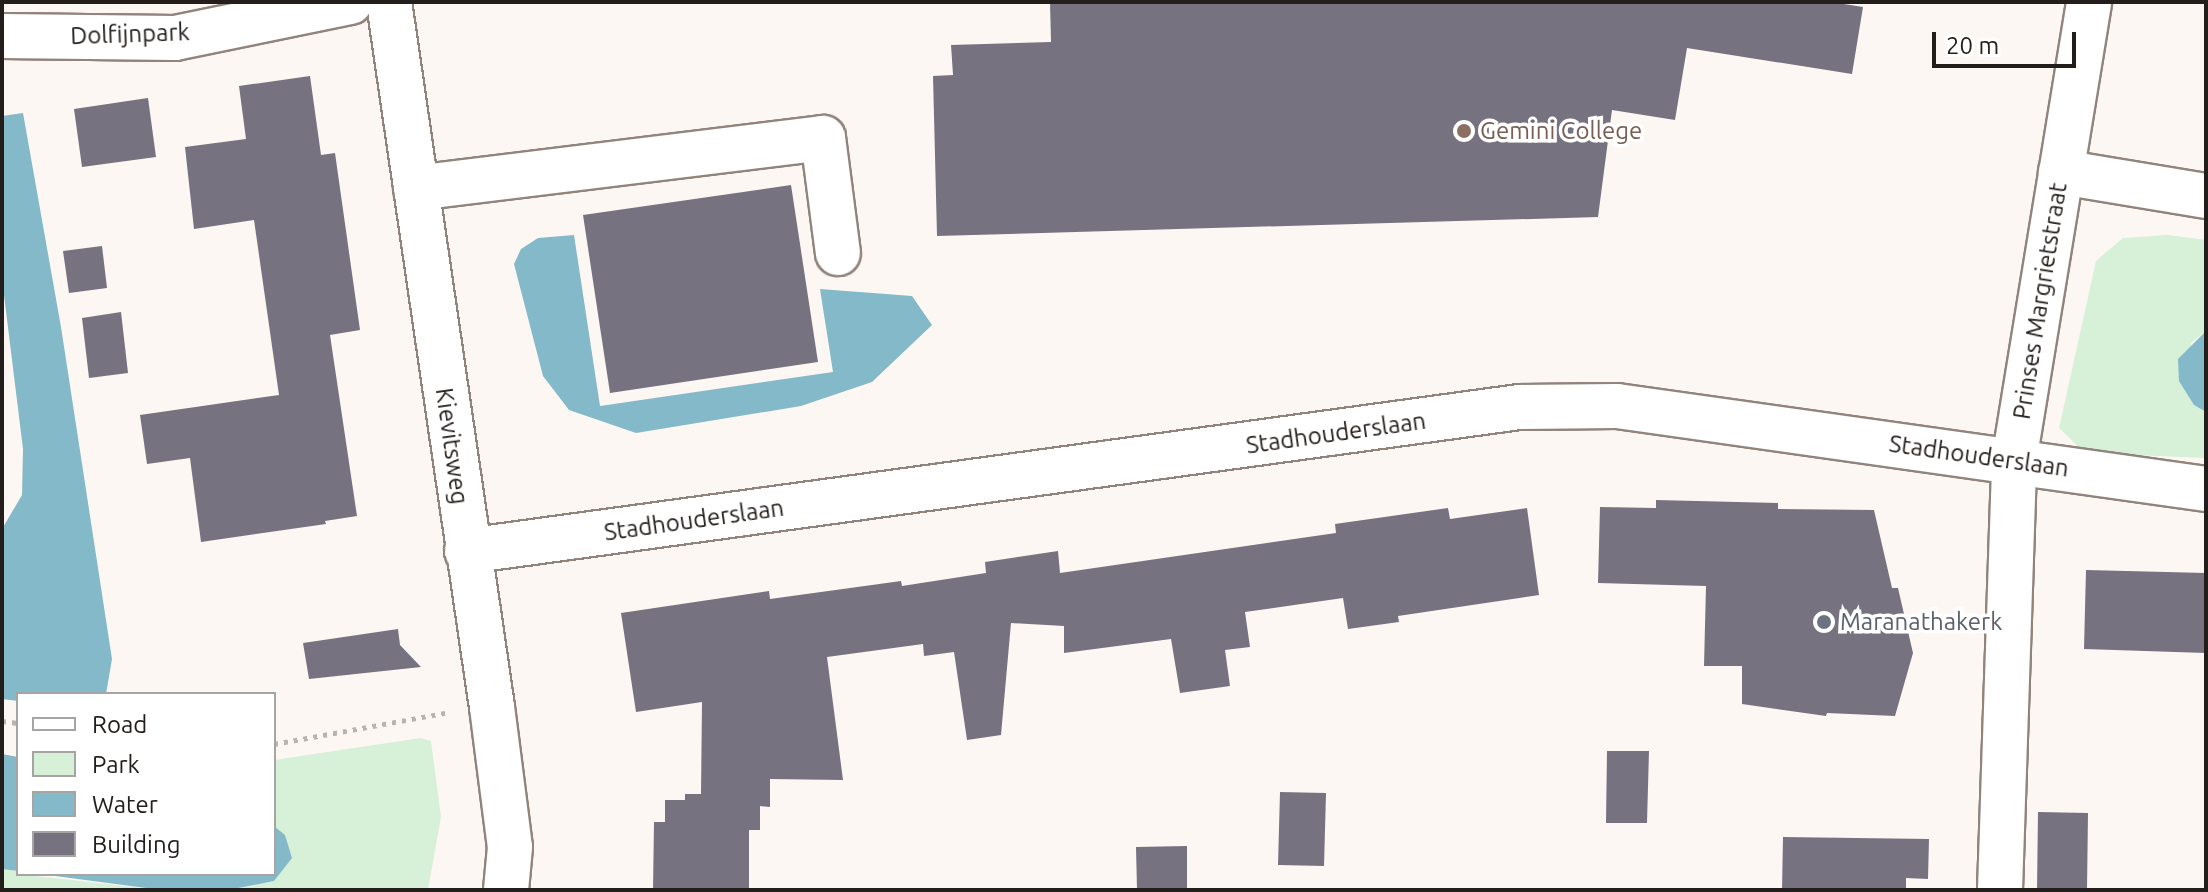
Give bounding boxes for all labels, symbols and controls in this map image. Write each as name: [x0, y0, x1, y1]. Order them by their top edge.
scale bar: [1936, 16, 2080, 66]
street label: Dolfijnpark: [70, 18, 190, 50]
text: 20 m: [1946, 32, 1999, 59]
place label: Gemini College: [1480, 117, 1642, 145]
marker: Gemini College: [1455, 122, 1473, 140]
street label: Prinses Margrietstraat: [2007, 181, 2073, 421]
street label: Kievitsweg: [430, 386, 474, 506]
street label: Stadhouderslaan: [1244, 406, 1428, 460]
street label: Stadhouderslaan: [1887, 429, 2071, 483]
street label: Stadhouderslaan: [602, 493, 786, 547]
place label: Maranathakerk: [1840, 608, 2002, 636]
marker: Maranathakerk: [1815, 613, 1833, 631]
legend: [16, 692, 276, 876]
text: Road: [92, 711, 147, 738]
text: Park: [92, 751, 140, 778]
text: Water: [92, 791, 158, 818]
text: Building: [92, 831, 180, 858]

